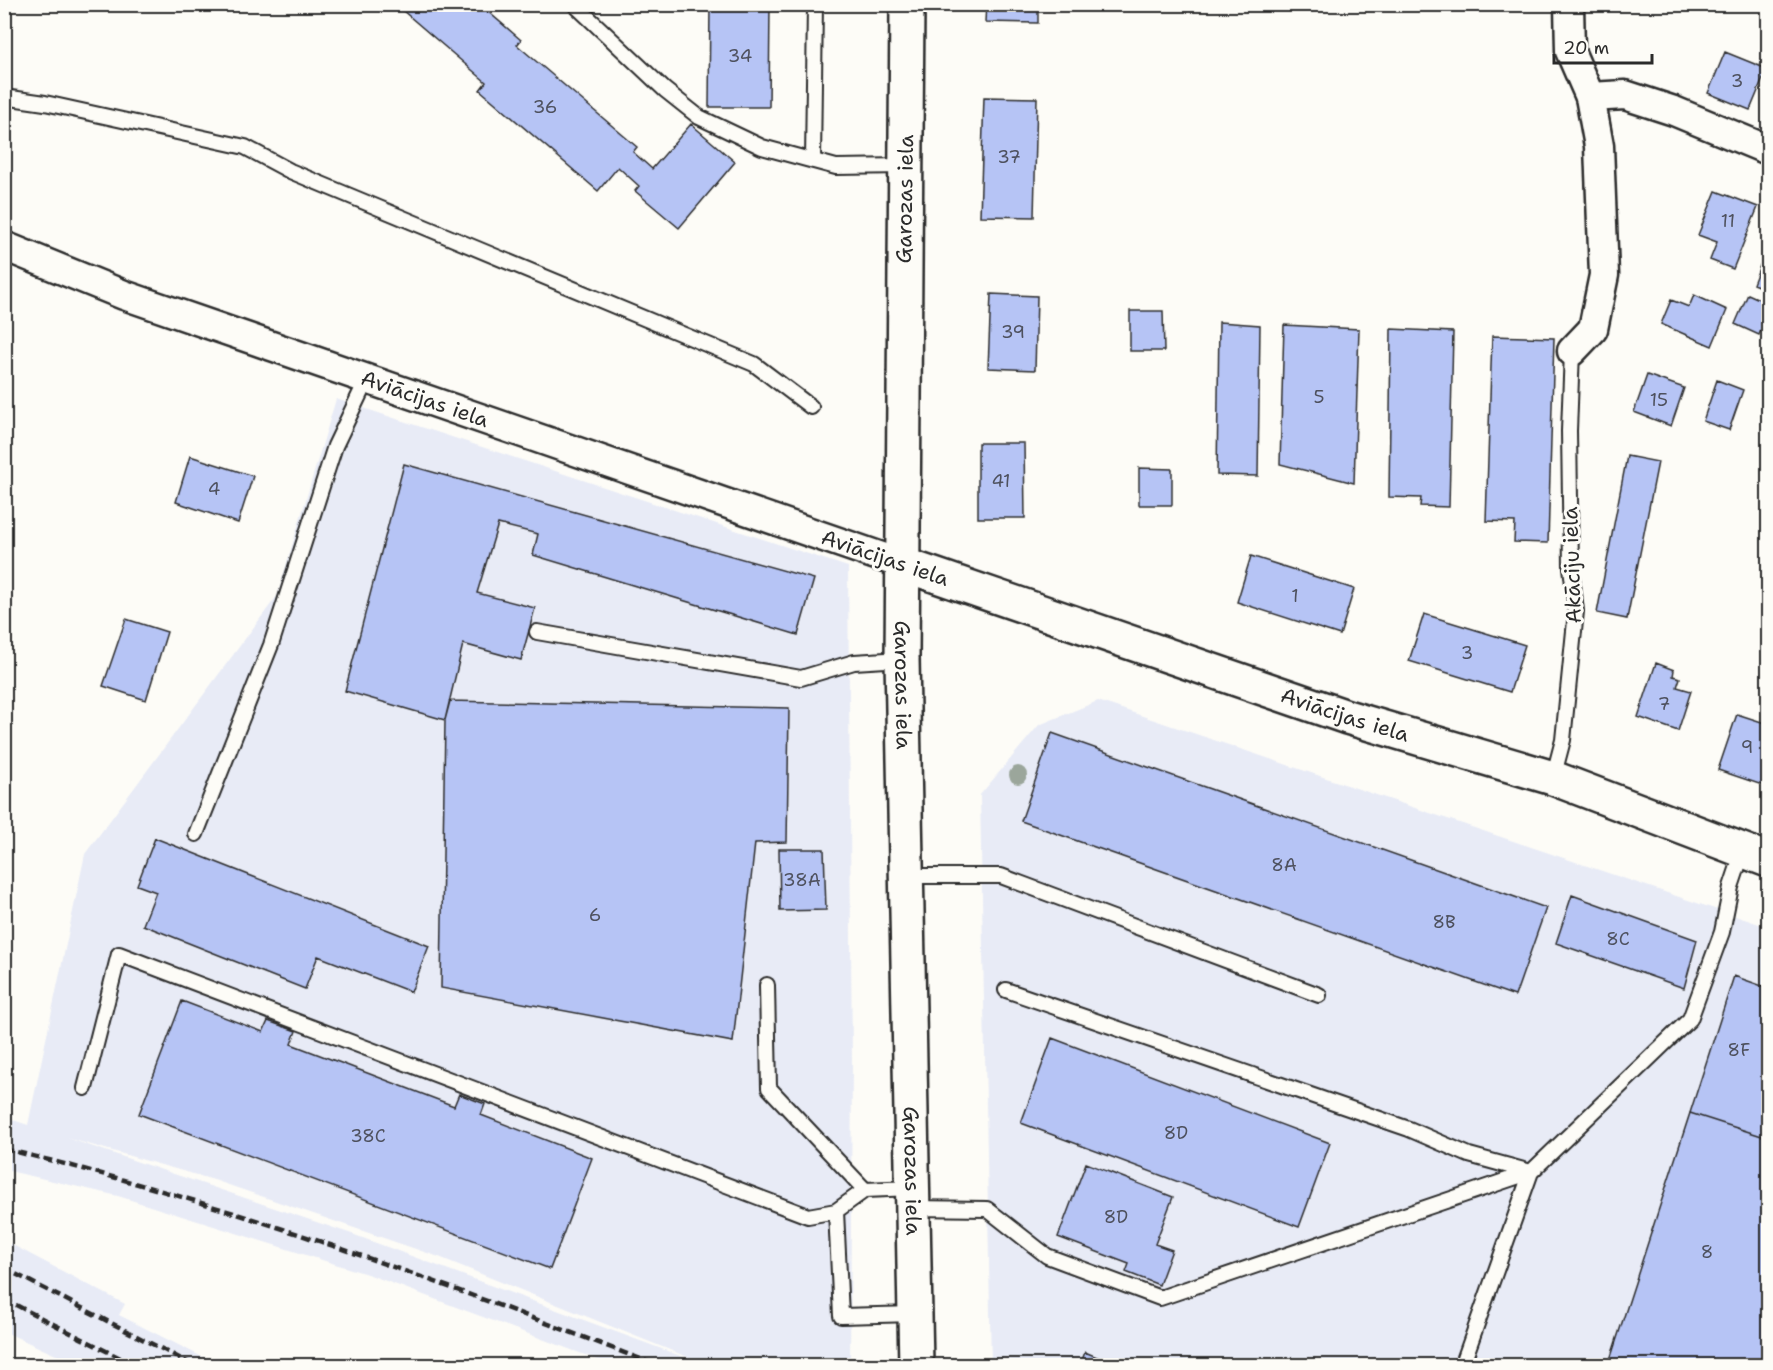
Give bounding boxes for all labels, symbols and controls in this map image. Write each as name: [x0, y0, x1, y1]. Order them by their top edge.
scale bar: [1554, 27, 1652, 65]
text: 20 m: [1563, 36, 1609, 60]
house number: 34: [728, 44, 752, 68]
house number: 3: [1731, 69, 1743, 93]
house number: 36: [533, 95, 557, 119]
street label: Garozas iela: [890, 134, 920, 264]
house number: 37: [997, 145, 1021, 169]
house number: 11: [1721, 209, 1735, 233]
house number: 39: [1001, 320, 1025, 344]
street label: Aviācijas iela: [357, 364, 493, 434]
house number: 5: [1313, 385, 1325, 409]
house number: 15: [1650, 388, 1668, 412]
house number: 41: [991, 469, 1011, 493]
house number: 4: [208, 477, 220, 501]
street label: Akāciju iela: [1556, 506, 1588, 624]
street label: Aviācijas iela: [817, 523, 953, 593]
house number: 1: [1291, 584, 1299, 608]
street label: Garozas iela: [888, 620, 918, 750]
house number: 3: [1461, 641, 1473, 665]
street label: Aviācijas iela: [1277, 681, 1412, 749]
house number: 7: [1658, 692, 1670, 716]
house number: 9: [1741, 735, 1753, 759]
house number: 8A: [1271, 853, 1297, 877]
house number: 38A: [783, 868, 821, 892]
house number: 6: [589, 903, 601, 927]
house number: 8B: [1432, 910, 1456, 934]
house number: 8C: [1606, 927, 1630, 951]
house number: 8F: [1728, 1038, 1750, 1062]
street label: Garozas iela: [897, 1106, 927, 1236]
house number: 8D: [1164, 1121, 1188, 1145]
house number: 38C: [350, 1124, 386, 1148]
house number: 8D: [1104, 1205, 1128, 1229]
house number: 8: [1701, 1240, 1713, 1264]

